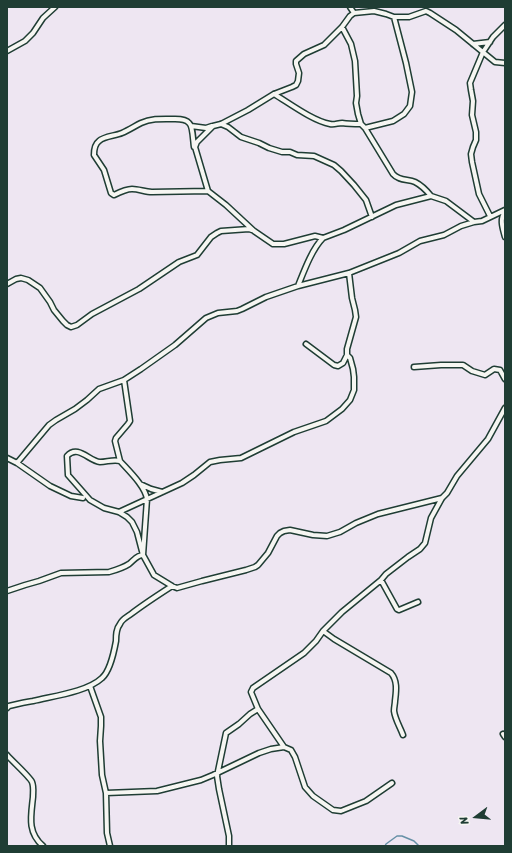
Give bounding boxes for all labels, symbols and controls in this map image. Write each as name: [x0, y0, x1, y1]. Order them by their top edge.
north arrow: [456, 797, 496, 837]
text: N: [454, 814, 474, 827]

